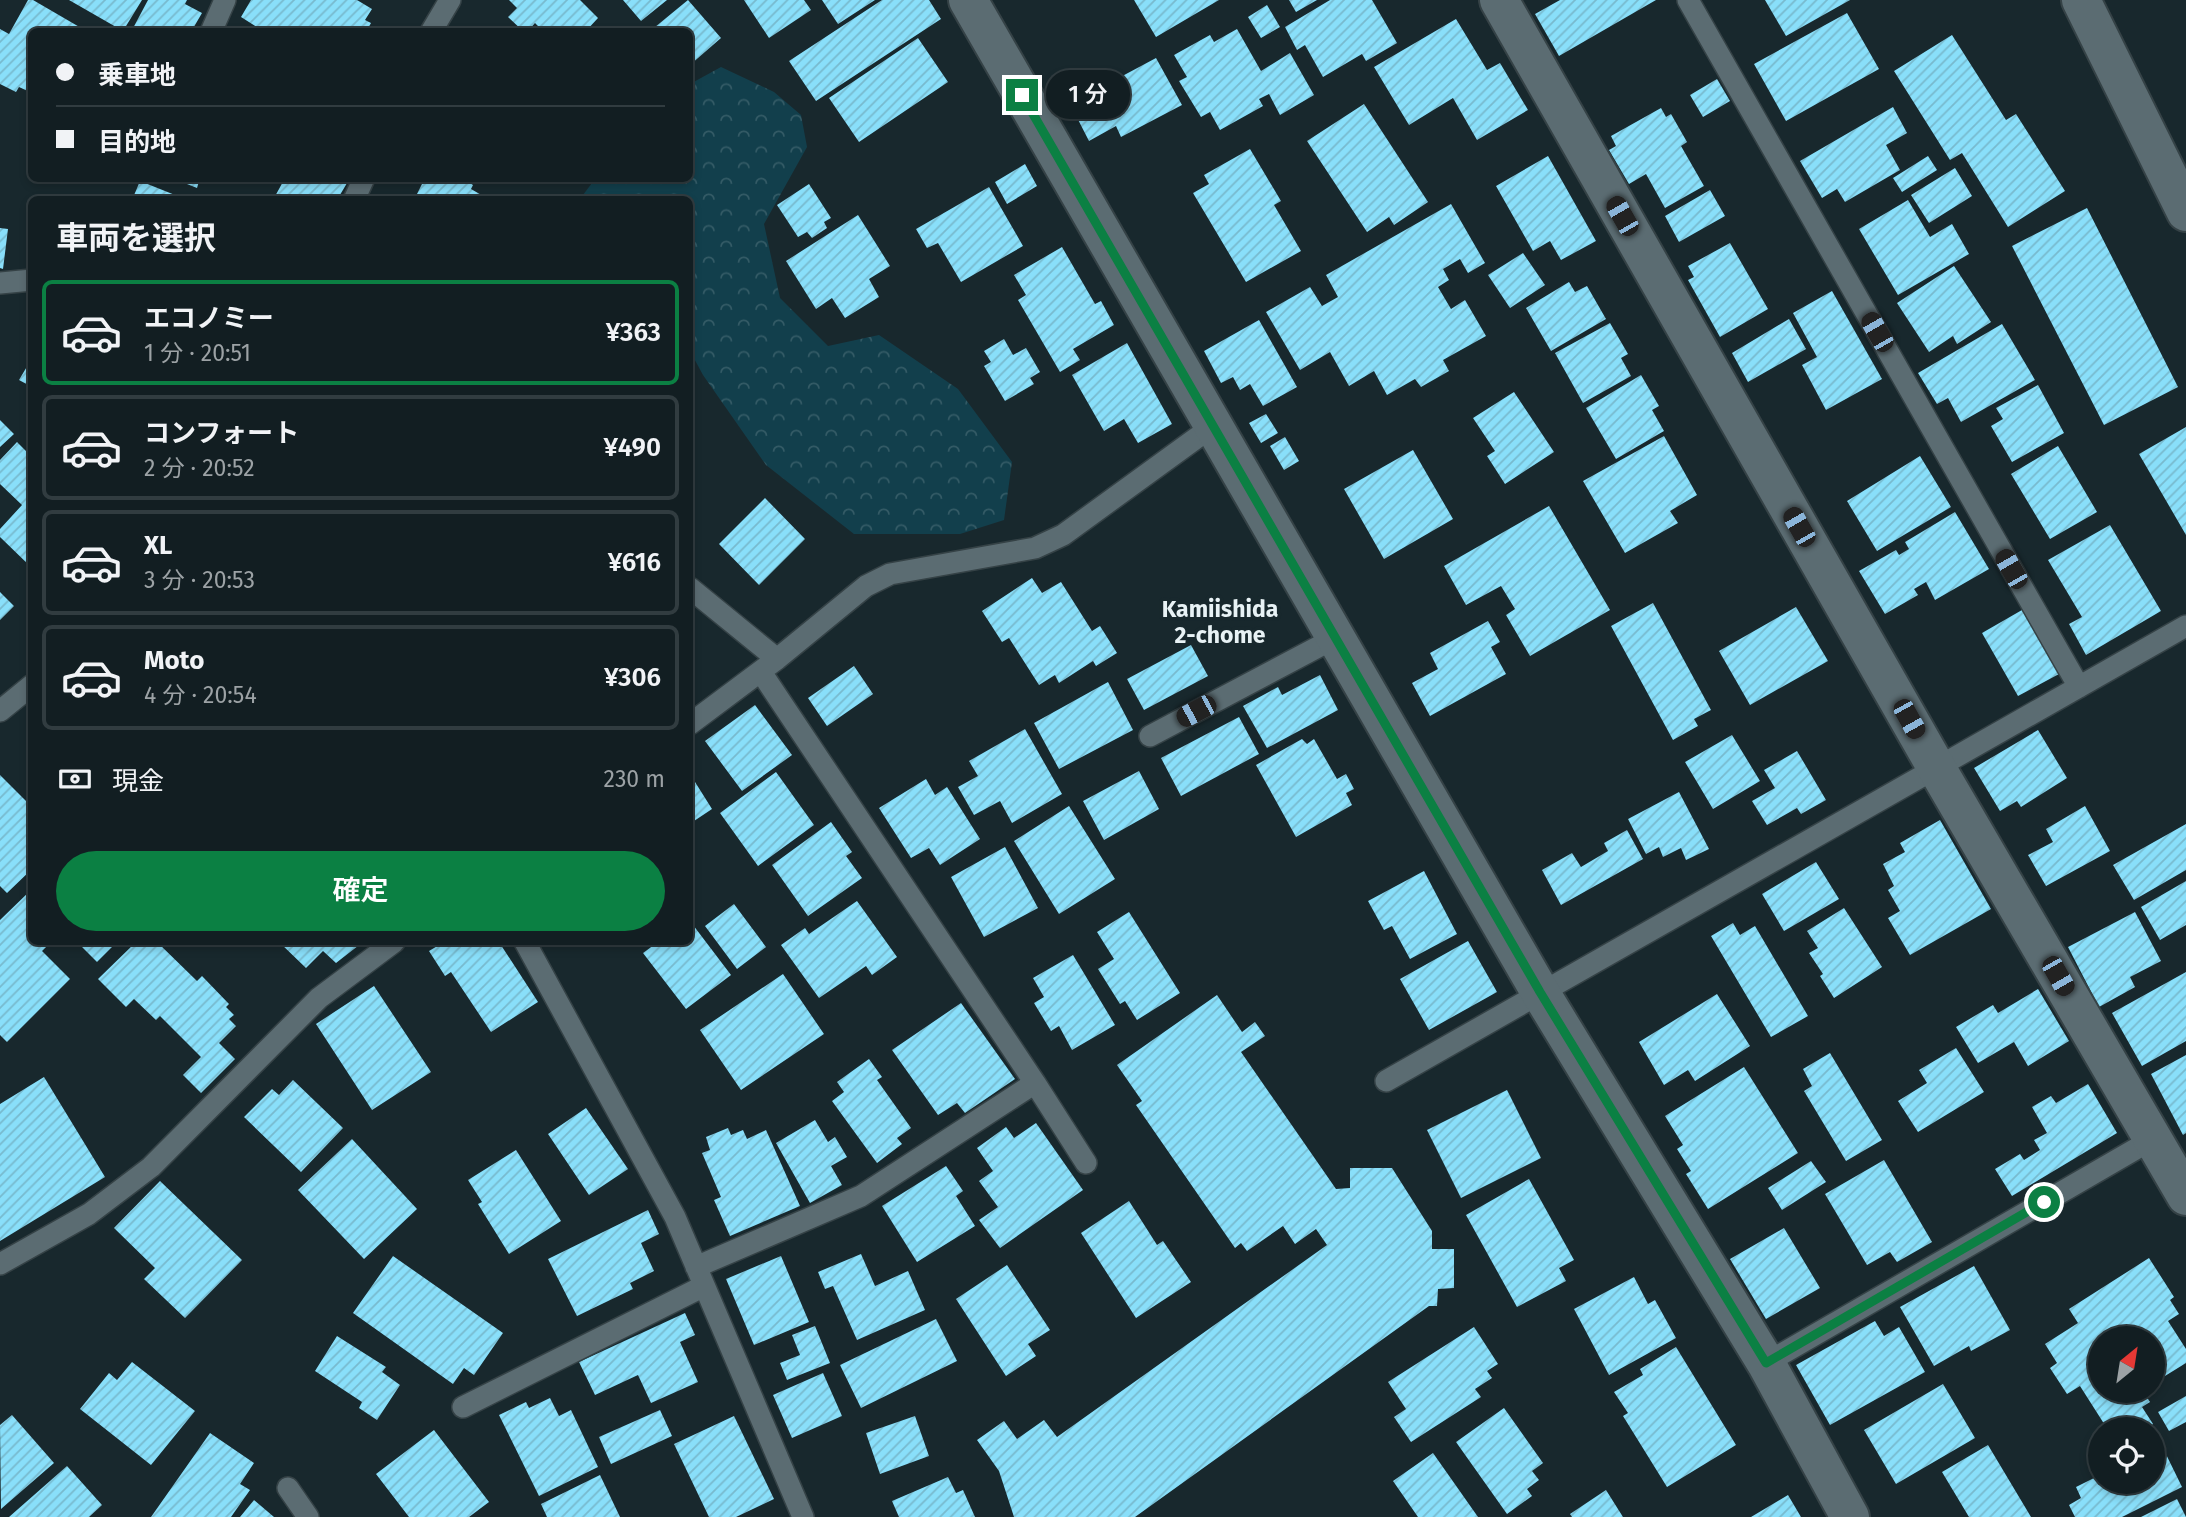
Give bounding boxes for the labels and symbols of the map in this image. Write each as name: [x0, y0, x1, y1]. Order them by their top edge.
callout: 1 分: [1046, 70, 1130, 119]
route end: [1006, 79, 1038, 111]
car: [1603, 193, 1642, 239]
car: [1858, 309, 1897, 355]
car: [1780, 504, 1819, 550]
car: [1992, 546, 2031, 592]
district label: Kamiishida 2-chome: [1162, 595, 1278, 649]
car: [1173, 692, 1220, 730]
car: [1890, 696, 1929, 742]
car: [2039, 953, 2078, 999]
route start: [2028, 1186, 2060, 1218]
north arrow: [2088, 1326, 2165, 1404]

